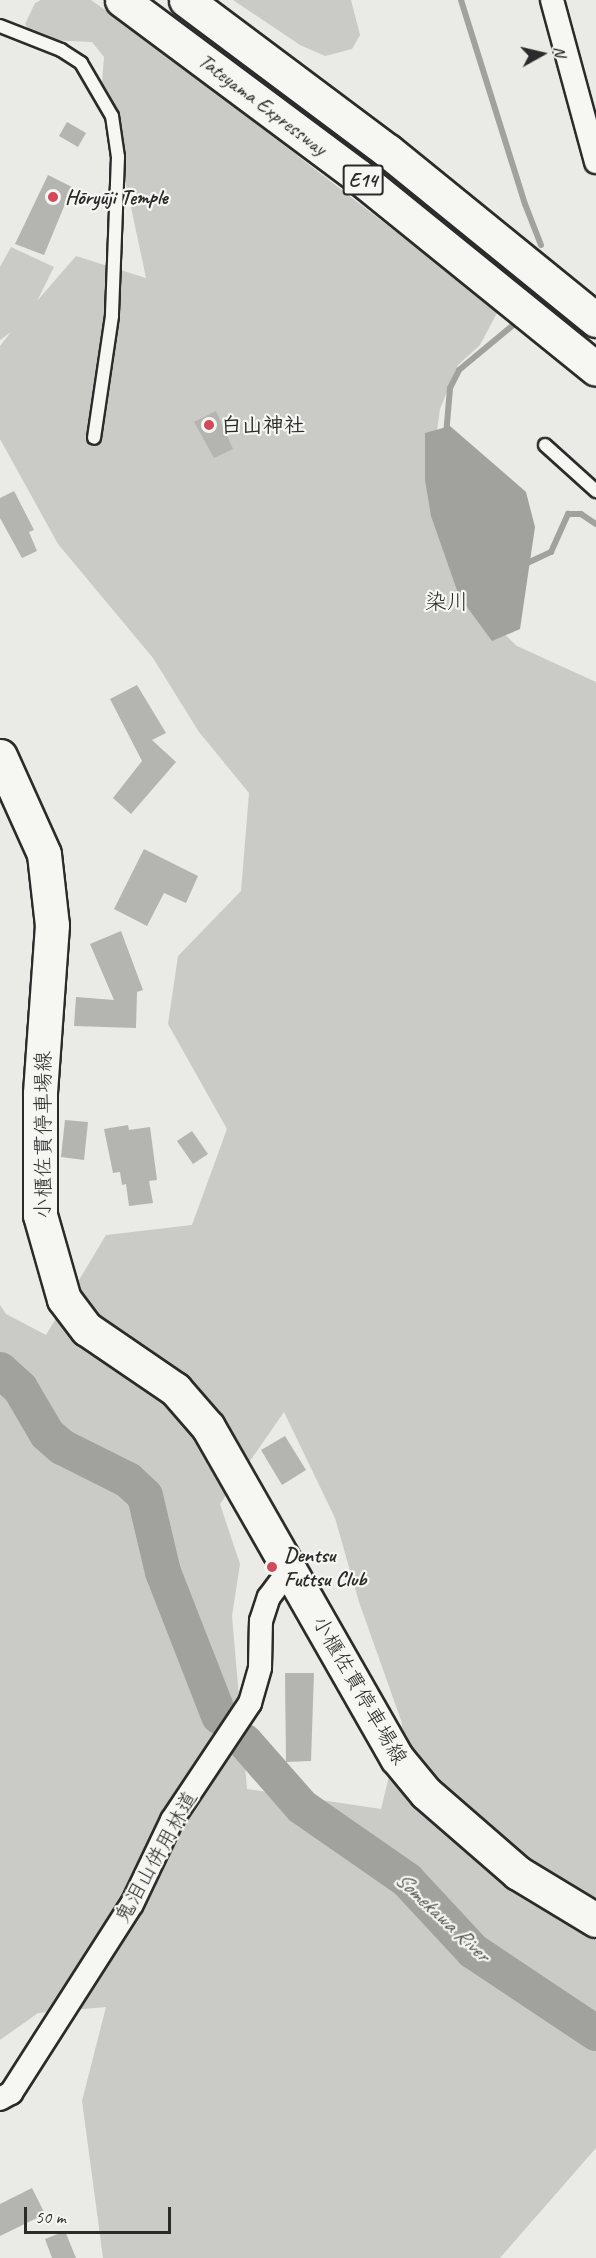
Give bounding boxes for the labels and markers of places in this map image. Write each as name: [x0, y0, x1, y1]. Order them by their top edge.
place label: Hōryūji Temple: [65, 184, 166, 210]
marker: Hōryūji Temple: [46, 190, 60, 204]
place label: 白山神社: [221, 412, 305, 438]
marker: 白山神社: [202, 418, 216, 432]
place label: Dentsu Futtsu Club: [284, 1542, 366, 1592]
marker: Dentsu Futtsu Club: [265, 1560, 279, 1574]

